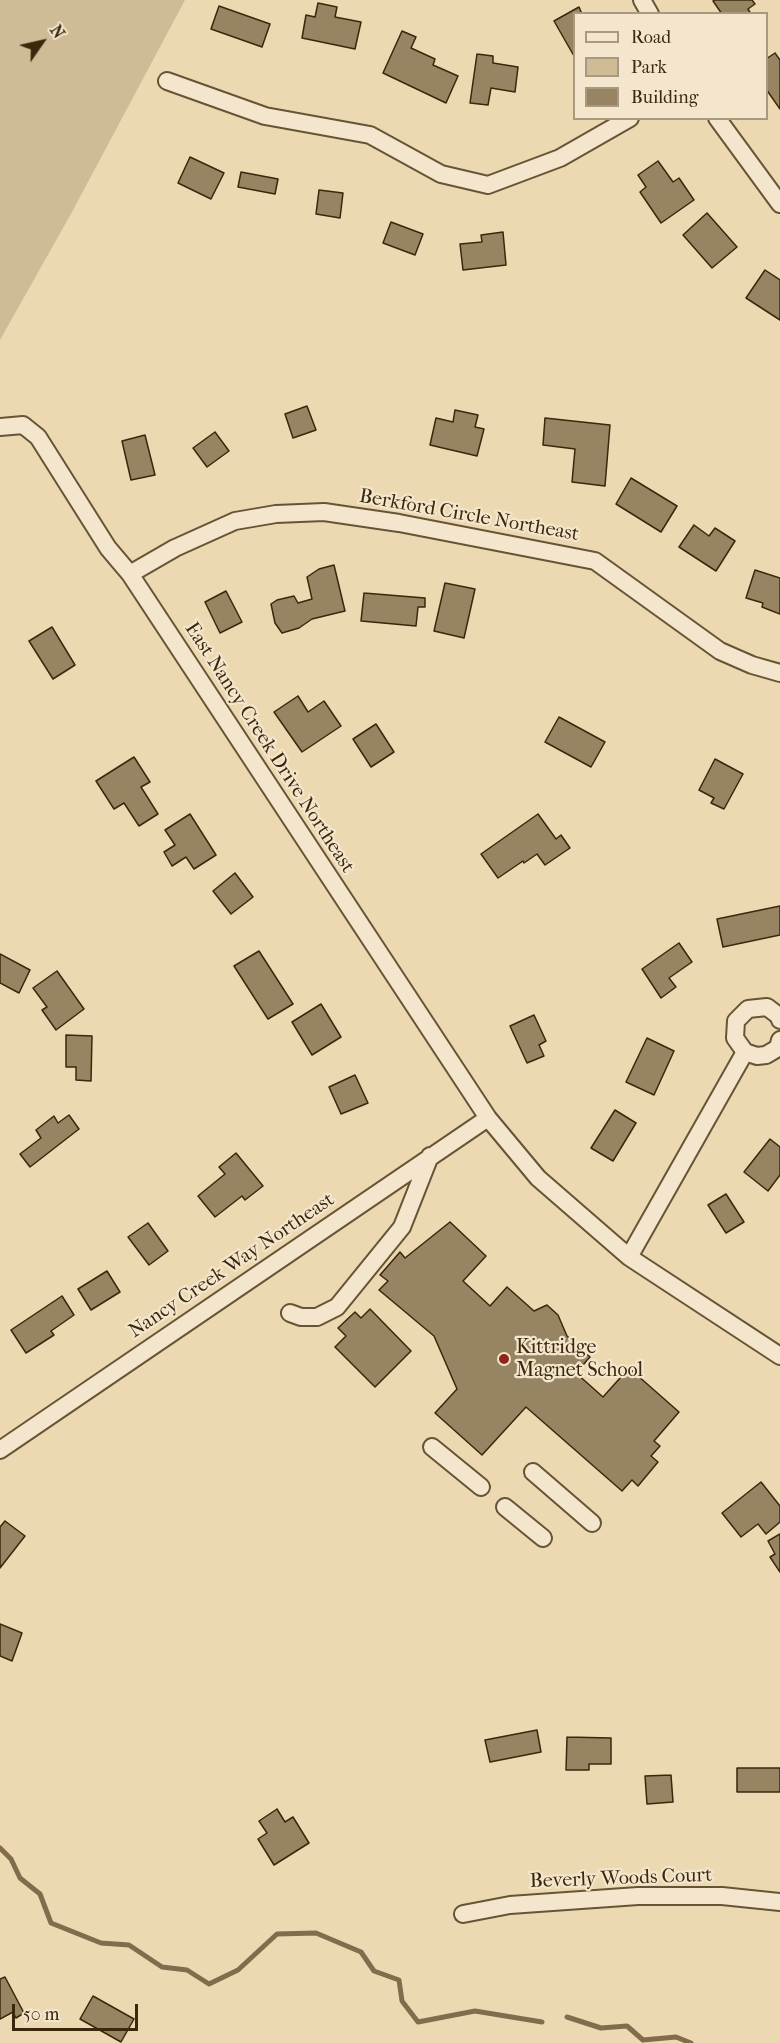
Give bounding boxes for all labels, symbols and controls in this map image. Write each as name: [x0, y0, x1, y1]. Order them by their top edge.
north arrow: [12, 12, 72, 72]
legend: [573, 12, 768, 120]
text: N: [46, 21, 69, 42]
text: Road: [631, 27, 671, 48]
text: Park: [631, 57, 667, 78]
text: Building: [631, 87, 698, 108]
street label: Berkford Circle Northeast: [357, 485, 581, 547]
street label: East Nancy Creek Drive Northeast: [179, 618, 359, 878]
street label: Nancy Creek Way Northeast: [125, 1188, 339, 1344]
place label: Kittridge Magnet School: [516, 1336, 643, 1383]
marker: Kittridge Magnet School: [497, 1352, 511, 1366]
street label: Beverly Woods Court: [529, 1864, 713, 1894]
scale bar: [15, 1992, 141, 2030]
text: 50 m: [23, 2004, 59, 2025]

